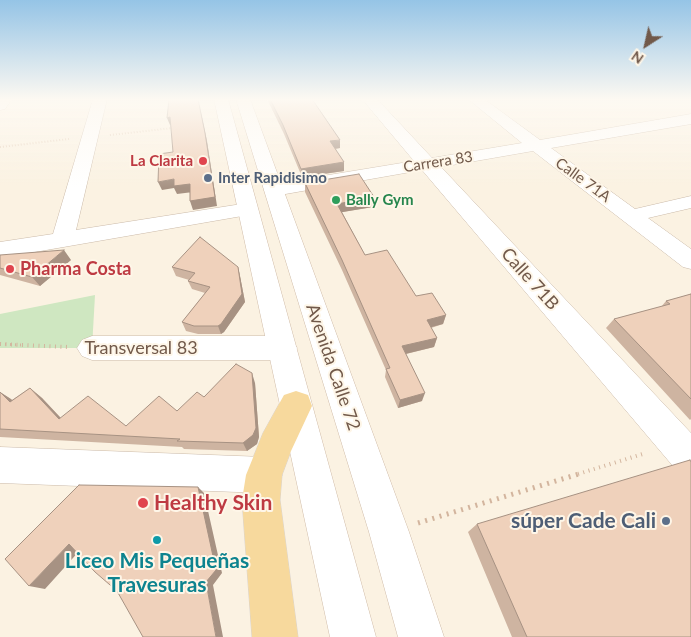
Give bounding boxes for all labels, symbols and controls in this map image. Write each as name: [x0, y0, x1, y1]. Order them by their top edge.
north arrow: [621, 20, 671, 70]
text: N: [628, 48, 646, 68]
street label: Carrera 83: [402, 148, 474, 176]
place label: La Clarita: [130, 152, 193, 170]
street label: Calle 71A: [552, 154, 614, 206]
marker: La Clarita: [197, 155, 209, 167]
place label: Inter Rapidisimo: [218, 169, 327, 187]
marker: Inter Rapidisimo: [202, 172, 214, 184]
place label: Bally Gym: [346, 191, 413, 209]
marker: Bally Gym: [330, 194, 342, 206]
street label: Calle 71B: [497, 243, 563, 315]
place label: Pharma Costa: [20, 258, 132, 280]
marker: Pharma Costa: [4, 263, 16, 275]
street label: Avenida Calle 72: [301, 301, 365, 433]
street label: Transversal 83: [84, 337, 198, 359]
place label: Healthy Skin: [154, 490, 272, 516]
marker: Healthy Skin: [136, 496, 150, 510]
place label: súper Cade Cali: [511, 508, 656, 534]
marker: súper Cade Cali: [660, 515, 672, 527]
marker: Liceo Mis Pequeñas Travesuras: [151, 534, 163, 546]
place label: Liceo Mis Pequeñas Travesuras: [65, 548, 249, 598]

